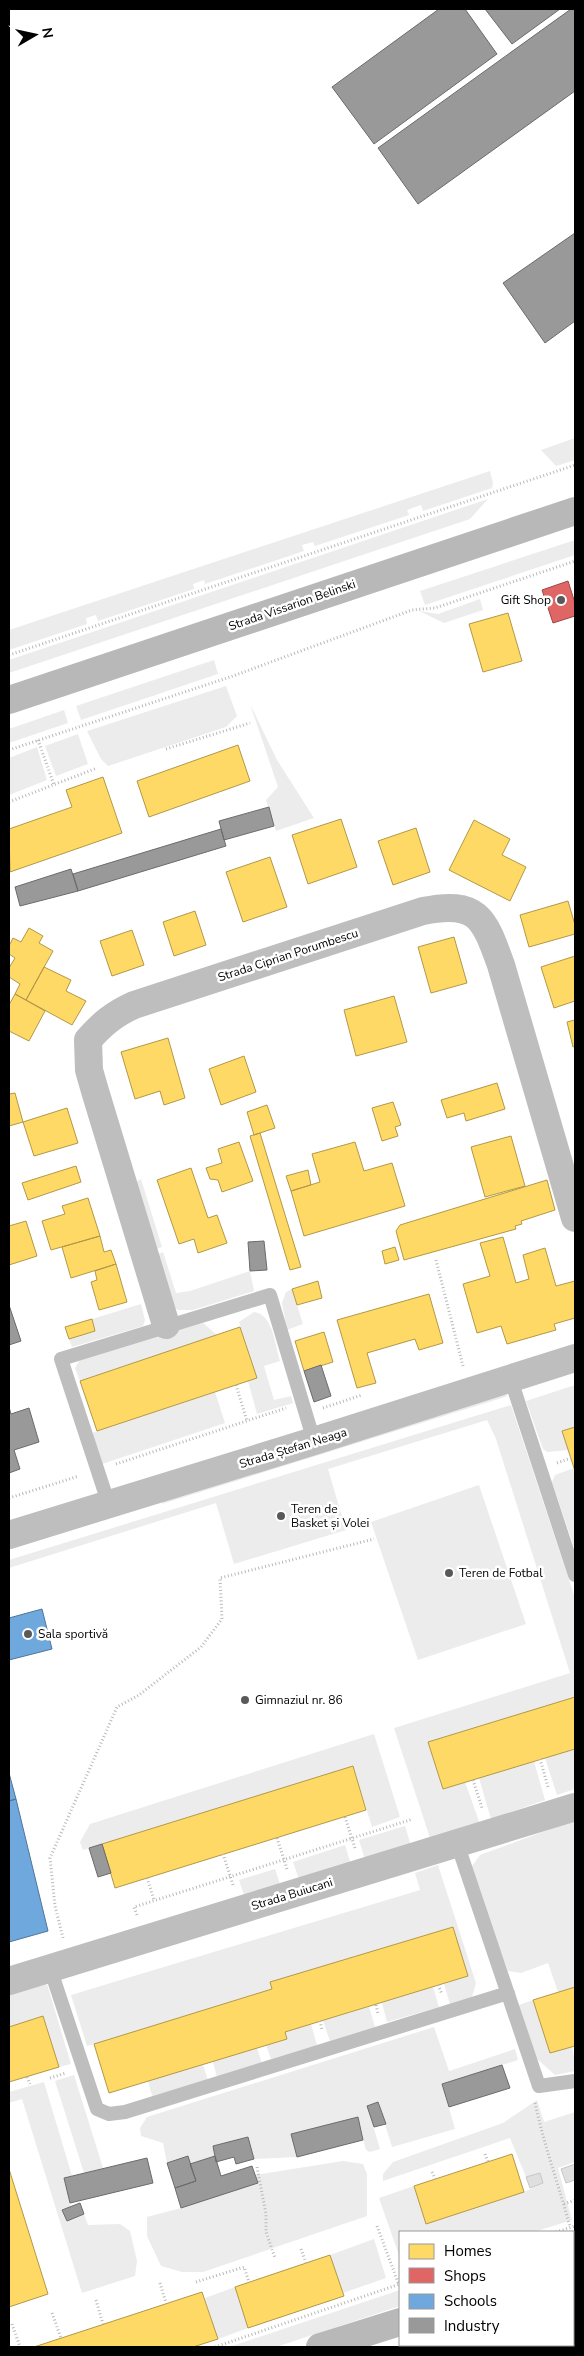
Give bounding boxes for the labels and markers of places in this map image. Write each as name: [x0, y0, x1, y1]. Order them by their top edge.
place label: Gift Shop: [501, 592, 551, 608]
marker: Gift Shop: [555, 594, 567, 606]
place label: Teren de Basket și Volei: [291, 1501, 369, 1531]
marker: Teren de Basket și Volei: [275, 1510, 287, 1522]
place label: Teren de Fotbal: [459, 1565, 543, 1581]
marker: Teren de Fotbal: [443, 1567, 455, 1579]
place label: Sala sportivă: [38, 1626, 108, 1642]
marker: Sala sportivă: [22, 1628, 34, 1640]
place label: Gimnaziul nr. 86: [255, 1692, 343, 1708]
marker: Gimnaziul nr. 86: [239, 1694, 251, 1706]

